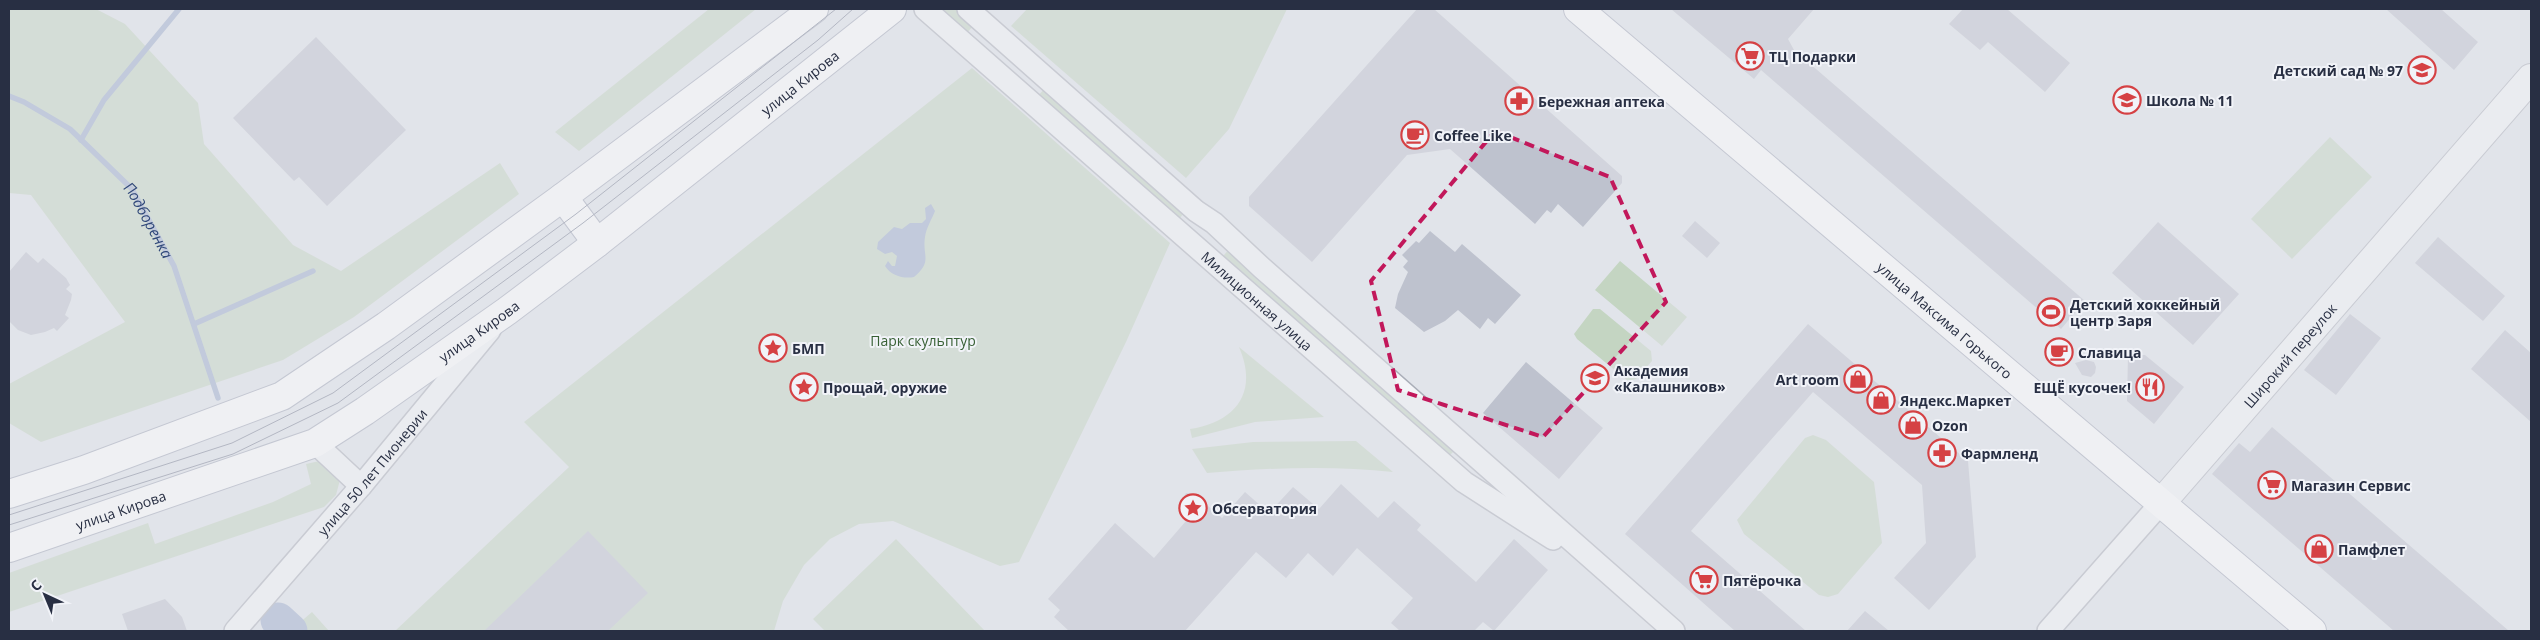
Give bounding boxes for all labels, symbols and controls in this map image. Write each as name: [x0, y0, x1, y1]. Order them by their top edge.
supermarket icon: ТЦ Подарки: [1735, 41, 1765, 71]
street label: улица Кирова: [757, 45, 843, 119]
place label: ТЦ Подарки: [1769, 47, 1856, 66]
school or university icon: Детский сад № 97: [2407, 55, 2437, 85]
place label: Детский сад № 97: [2274, 61, 2403, 80]
school or university icon: Школа № 11: [2112, 85, 2142, 115]
pharmacy icon: Бережная аптека: [1504, 86, 1534, 116]
place label: Школа № 11: [2146, 91, 2234, 110]
place label: Бережная аптека: [1538, 92, 1665, 111]
cafe icon: Coffee Like: [1400, 120, 1430, 150]
place label: Coffee Like: [1434, 126, 1512, 145]
water label: Подборенка: [120, 177, 178, 262]
street label: Милиционная улица: [1198, 247, 1317, 354]
street label: улица Максима Горького: [1873, 257, 2017, 383]
place label: Детский хоккейный центр Заря: [2070, 295, 2220, 330]
street label: улица Кирова: [435, 296, 523, 366]
sports icon: Детский хоккейный центр Заря: [2036, 297, 2066, 327]
street label: Широкий переулок: [2239, 298, 2341, 411]
park label: Парк скульптур: [870, 331, 976, 350]
place icon: БМП: [758, 333, 788, 363]
cafe icon: Славица: [2044, 337, 2074, 367]
place label: БМП: [792, 339, 825, 358]
place label: Славица: [2078, 343, 2141, 362]
place label: Академия «Калашников»: [1614, 361, 1726, 396]
school or university icon: Академия «Калашников»: [1580, 363, 1610, 393]
shop icon: Art room: [1843, 364, 1873, 394]
place label: Art room: [1776, 370, 1839, 389]
place icon: Прощай, оружие: [789, 372, 819, 402]
restaurant icon: ЕЩЁ кусочек!: [2135, 372, 2165, 402]
place label: Прощай, оружие: [823, 378, 947, 397]
place label: ЕЩЁ кусочек!: [2033, 378, 2131, 397]
shop icon: Яндекс.Маркет: [1866, 385, 1896, 415]
place label: Яндекс.Маркет: [1899, 391, 2011, 410]
street label: улица 50 лет Пионерии: [313, 404, 431, 539]
shop icon: Ozon: [1898, 410, 1928, 440]
place label: Ozon: [1932, 416, 1968, 435]
pharmacy icon: Фармленд: [1927, 438, 1957, 468]
place label: Фармленд: [1961, 444, 2039, 463]
supermarket icon: Магазин Сервис: [2257, 470, 2287, 500]
place label: Магазин Сервис: [2291, 476, 2411, 495]
street label: улица Кирова: [73, 485, 168, 534]
place icon: Обсерватория: [1178, 493, 1208, 523]
place label: Обсерватория: [1212, 499, 1317, 518]
shop icon: Памфлет: [2304, 534, 2334, 564]
place label: Памфлет: [2338, 540, 2405, 559]
supermarket icon: Пятёрочка: [1689, 565, 1719, 595]
north arrow: [20, 570, 70, 620]
place label: Пятёрочка: [1723, 571, 1802, 590]
text: С: [26, 575, 45, 595]

